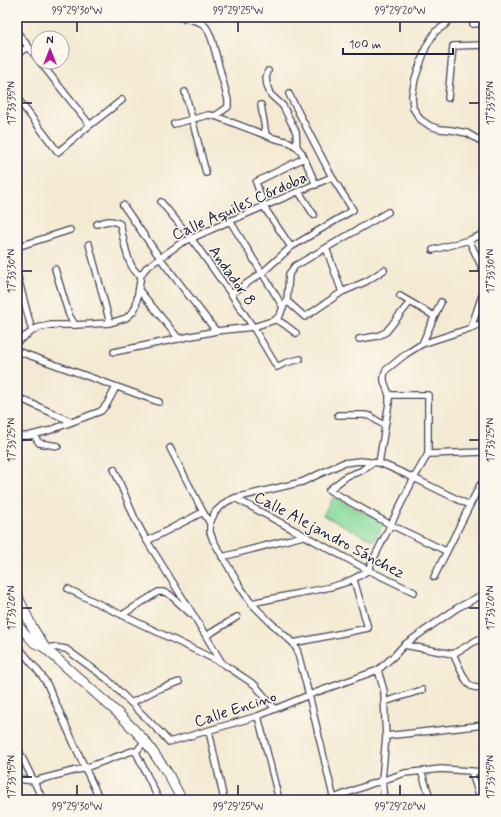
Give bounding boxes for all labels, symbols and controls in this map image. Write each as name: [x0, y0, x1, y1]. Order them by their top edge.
text: 99°29'30"W: [52, 4, 102, 18]
text: 99°29'25"W: [213, 4, 263, 18]
text: 99°29'20"W: [375, 4, 425, 18]
north arrow: [30, 30, 70, 70]
scale bar: [343, 30, 453, 56]
text: N: [46, 34, 54, 48]
text: 100 m: [349, 37, 381, 53]
text: 17°33'35"N: [5, 81, 19, 125]
text: 17°33'35"N: [484, 81, 498, 125]
street label: Calle Aquiles Córdoba: [169, 167, 311, 246]
street label: Andador 8: [203, 242, 260, 310]
text: 17°33'30"N: [5, 249, 19, 293]
text: 17°33'30"N: [484, 249, 498, 293]
text: 17°33'25"N: [5, 418, 19, 462]
text: 17°33'25"N: [484, 418, 498, 462]
street label: Calle Alejandro Sánchez: [250, 487, 408, 584]
text: 17°33'20"N: [5, 585, 19, 630]
text: 17°33'20"N: [484, 585, 498, 630]
street label: Calle Encino: [192, 686, 279, 733]
text: 17°33'15"N: [5, 755, 19, 799]
text: 17°33'15"N: [484, 755, 498, 799]
text: 99°29'30"W: [52, 800, 102, 814]
text: 99°29'25"W: [213, 800, 263, 814]
text: 99°29'20"W: [375, 800, 425, 814]

